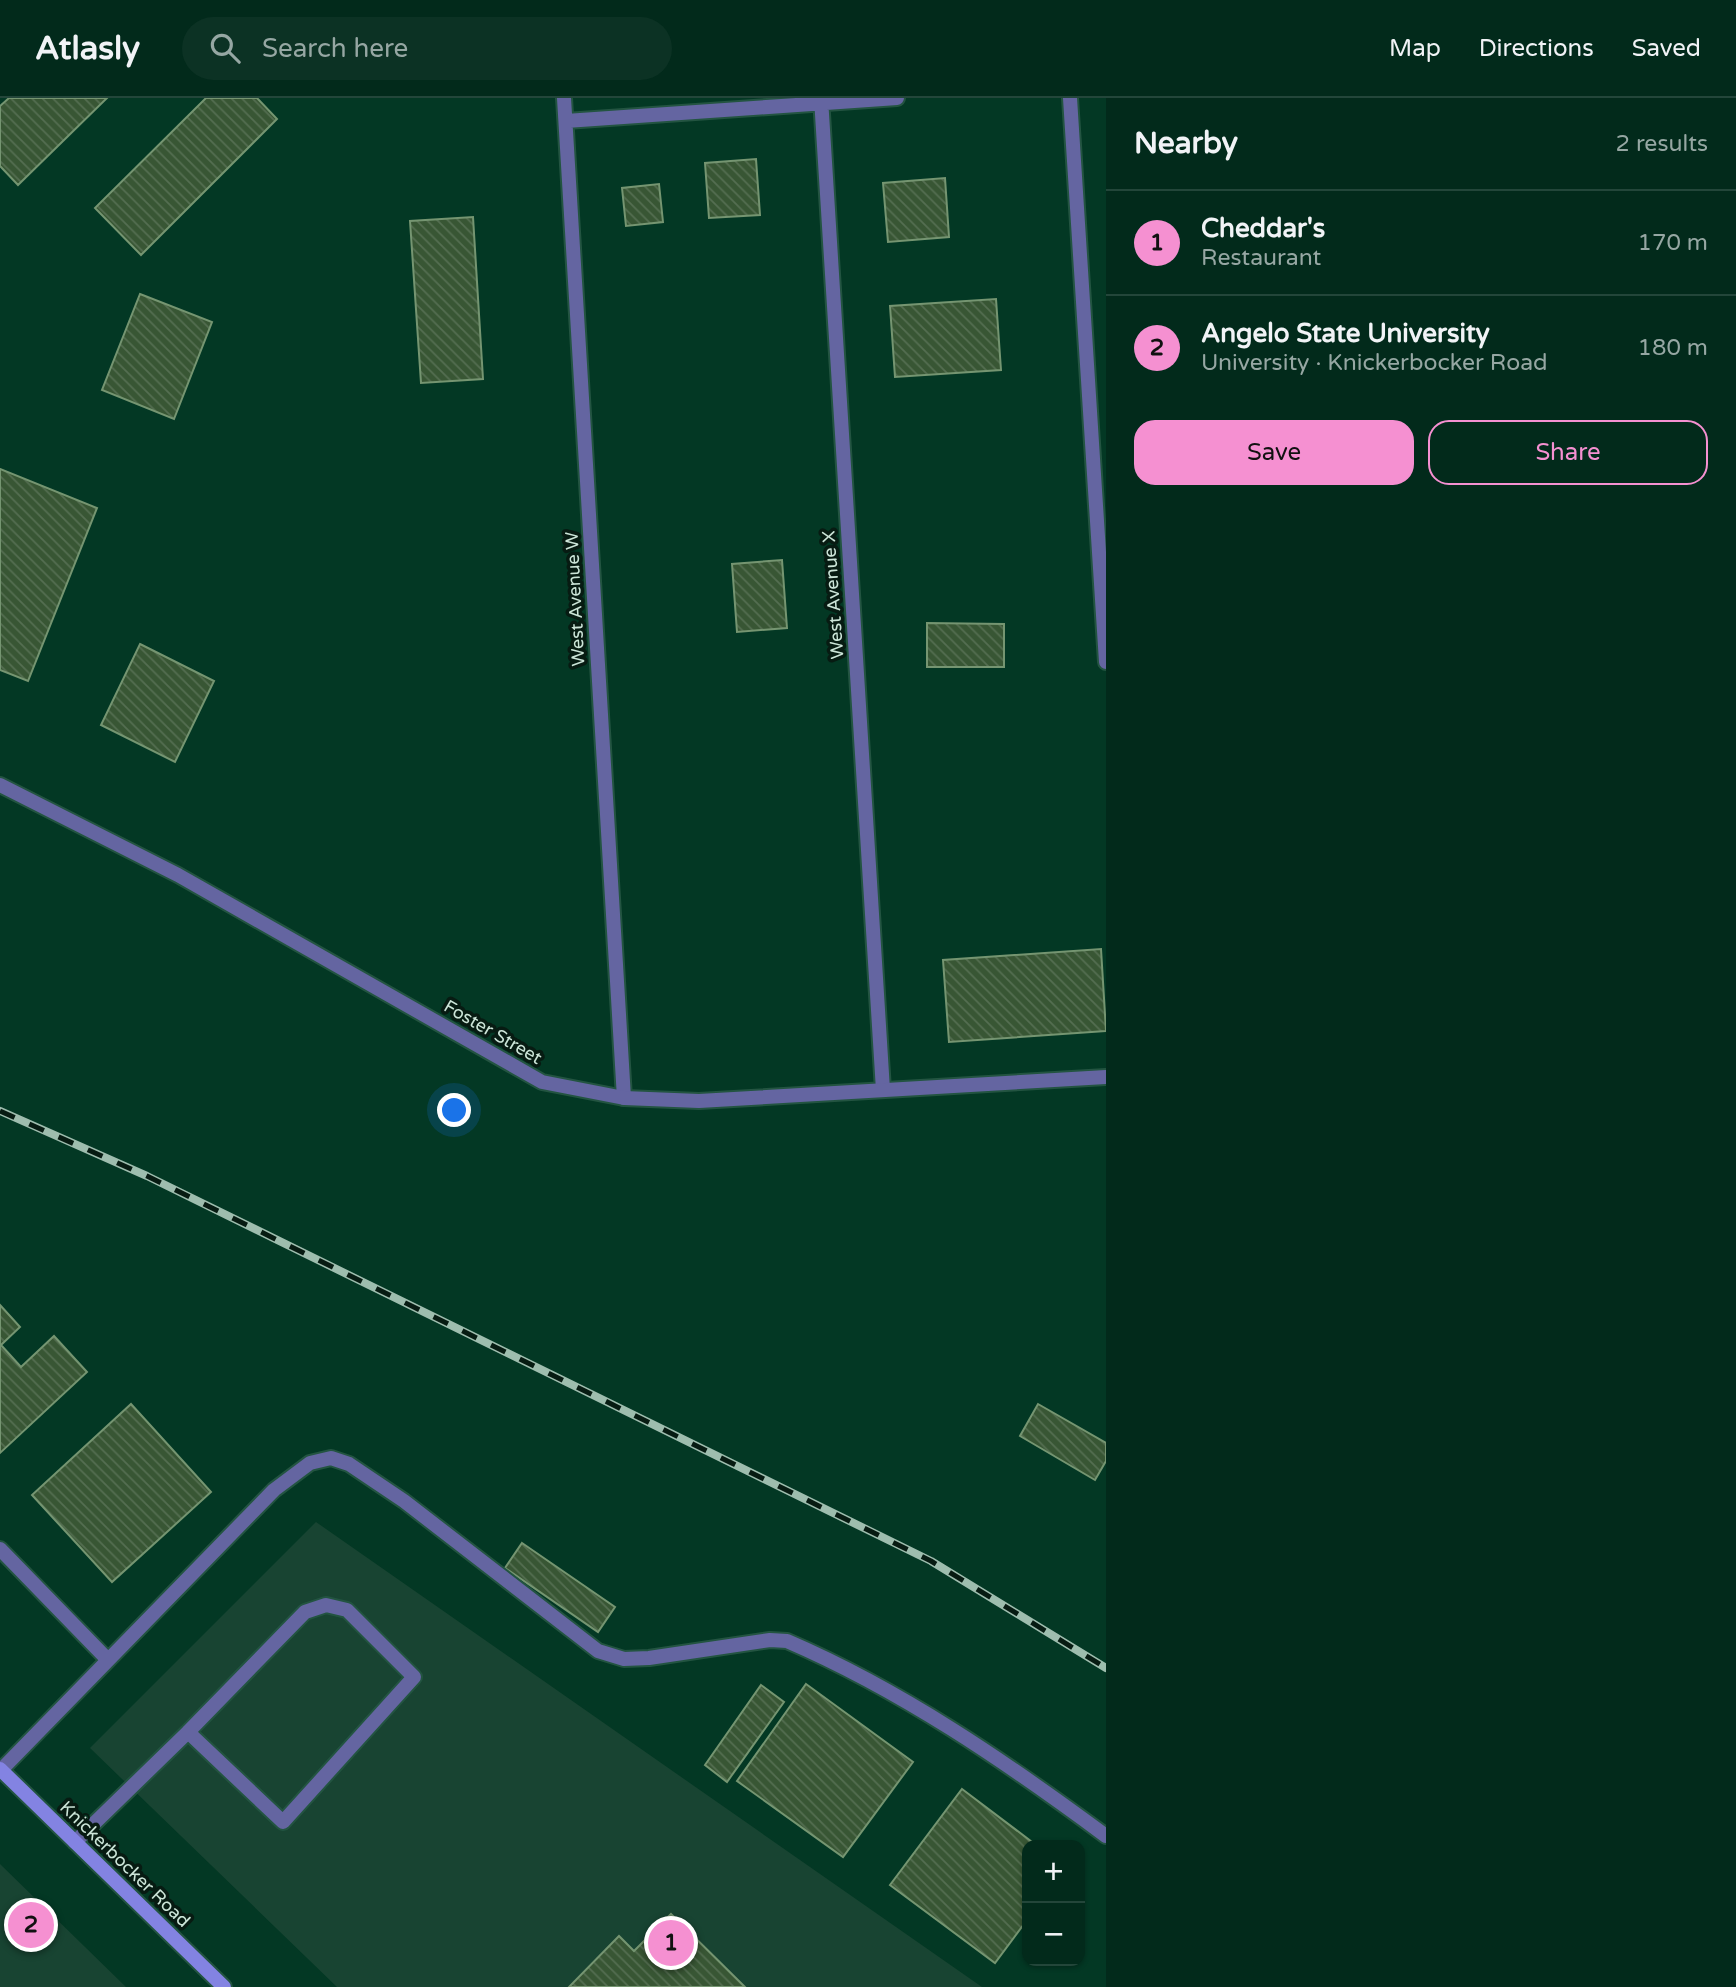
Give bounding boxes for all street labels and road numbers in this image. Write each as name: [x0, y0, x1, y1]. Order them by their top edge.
street label: West Avenue X: [818, 530, 848, 660]
street label: West Avenue W: [560, 531, 590, 667]
street label: Foster Street: [440, 995, 546, 1069]
street label: Knickerbocker Road: [55, 1796, 195, 1932]

